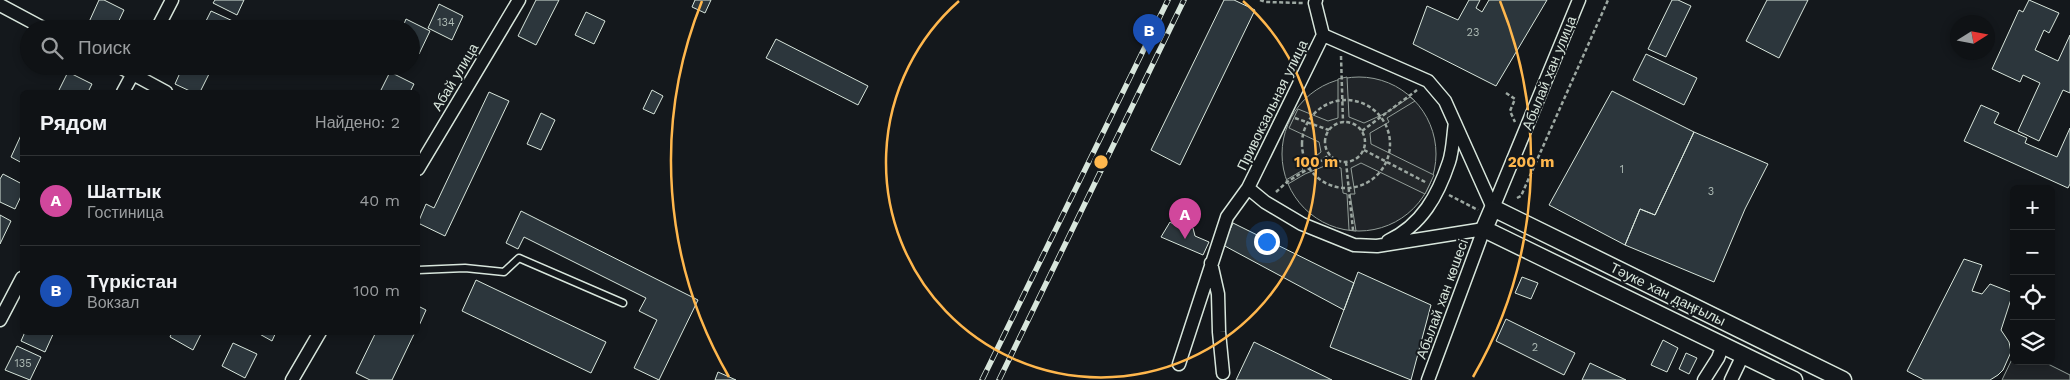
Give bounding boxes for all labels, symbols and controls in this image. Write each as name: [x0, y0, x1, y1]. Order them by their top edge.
street label: Абылай хан улица: [1519, 13, 1579, 132]
pin: B: [1133, 14, 1165, 55]
north arrow: [1950, 15, 1995, 60]
house number: 134: [437, 16, 455, 29]
search box: [20, 20, 420, 75]
house number: 23: [1467, 26, 1479, 39]
icon: search: [38, 34, 66, 62]
text: Поиск: [78, 36, 131, 59]
street label: Привокзальная улица: [1233, 37, 1311, 173]
street label: Абай улица: [429, 40, 482, 114]
text: Рядом: [40, 110, 107, 135]
text: Найдено: 2: [315, 113, 400, 132]
centre of rings: [1092, 153, 1110, 171]
text: 100 m: [1294, 153, 1338, 171]
text: 200 m: [1508, 153, 1554, 171]
house number: 1: [1620, 163, 1624, 176]
text: Шаттык: [87, 180, 161, 203]
house number: 3: [1708, 185, 1714, 198]
map controls: [2010, 185, 2055, 365]
button: +: [2010, 185, 2055, 230]
text: A: [51, 191, 61, 210]
text: 40 m: [360, 191, 400, 210]
pin: A: [1169, 198, 1201, 239]
text: Гостиница: [87, 203, 164, 222]
your location: [1254, 229, 1280, 255]
button: −: [2010, 230, 2055, 275]
street label: Абылай хан көшесі: [1413, 237, 1471, 361]
street label: Тәуке хан даңғылы: [1608, 259, 1728, 329]
text: Түркістан: [87, 270, 177, 293]
button: locate: [2010, 275, 2055, 320]
text: B: [51, 281, 61, 300]
text: 100 m: [353, 281, 400, 300]
text: Вокзал: [87, 293, 139, 312]
button: layers: [2010, 320, 2055, 365]
house number: 2: [1532, 341, 1538, 354]
house number: 135: [14, 357, 32, 370]

